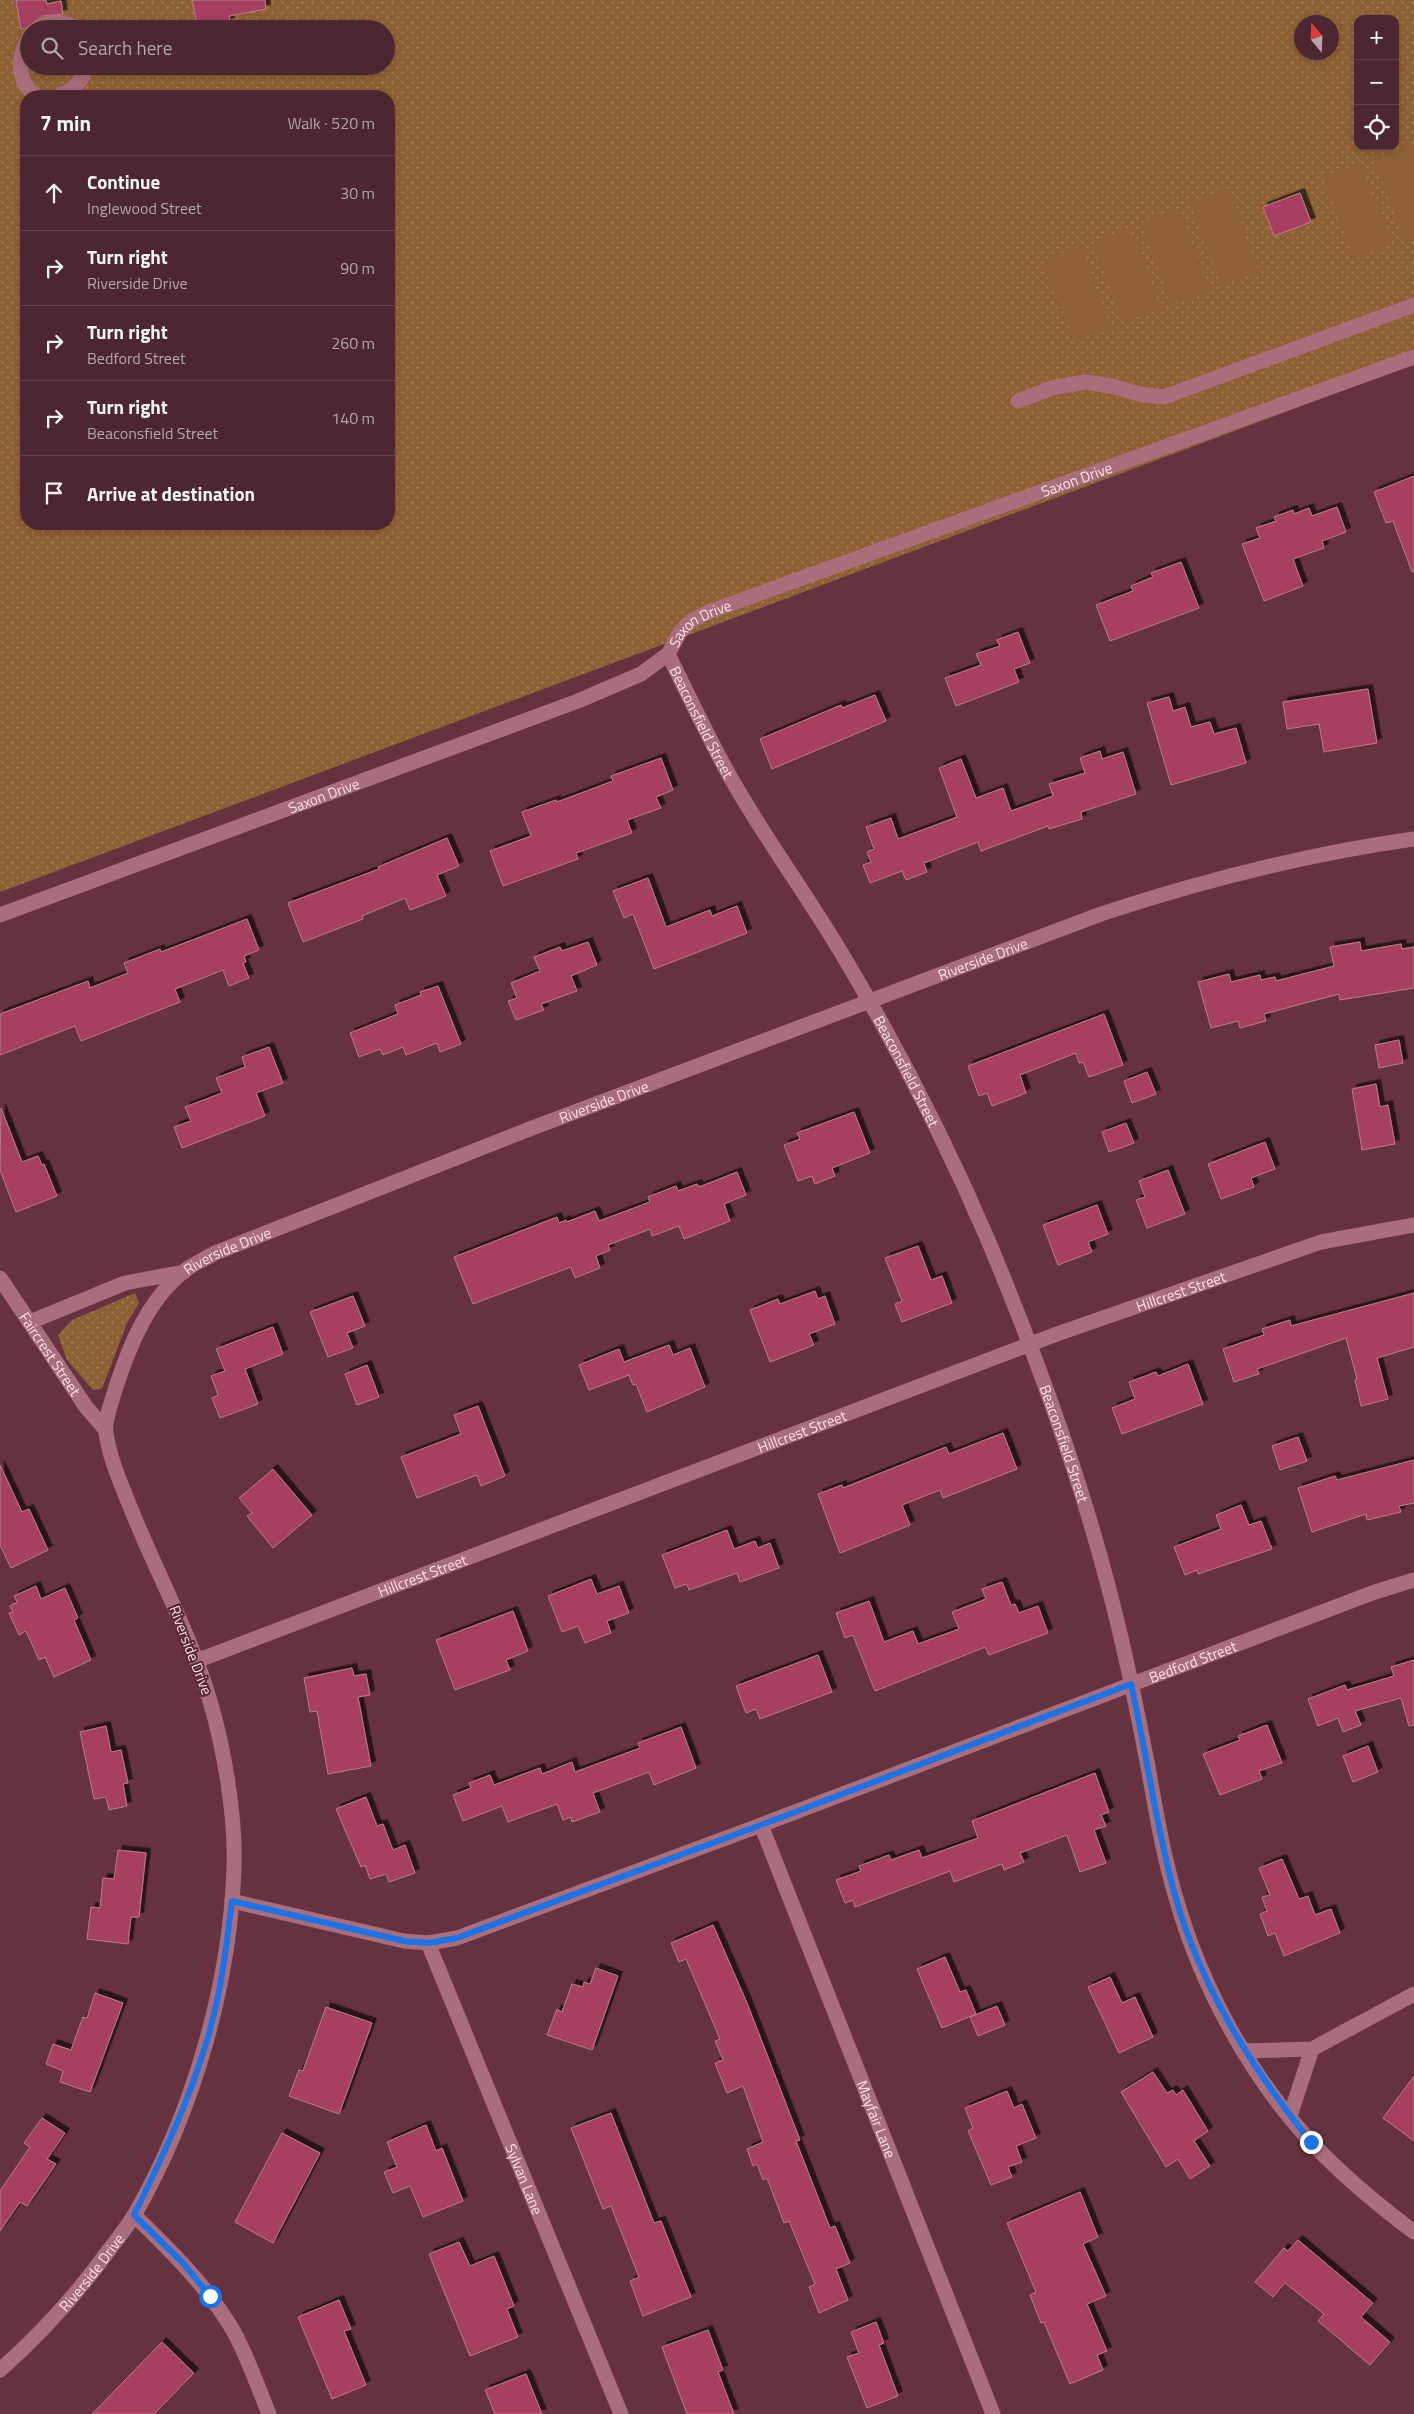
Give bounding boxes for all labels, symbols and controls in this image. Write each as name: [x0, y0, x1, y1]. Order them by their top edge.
north arrow: [1294, 15, 1339, 60]
map controls: [1354, 15, 1399, 150]
button: +: [1354, 15, 1399, 60]
search box: [20, 20, 395, 75]
text: Search here: [78, 33, 172, 62]
icon: search: [38, 34, 66, 62]
button: −: [1354, 60, 1399, 105]
button: locate: [1354, 105, 1399, 150]
text: 7 min: [40, 107, 91, 139]
text: Walk · 520 m: [287, 111, 375, 135]
text: Continue: [87, 167, 160, 196]
icon: ahead: [40, 179, 68, 207]
text: 30 m: [340, 181, 375, 205]
text: Inglewood Street: [87, 196, 202, 220]
text: Turn right: [87, 242, 168, 271]
icon: right: [40, 254, 68, 282]
text: 90 m: [340, 256, 375, 280]
text: Riverside Drive: [87, 271, 188, 295]
text: Turn right: [87, 317, 168, 346]
icon: right: [40, 329, 68, 357]
text: 260 m: [331, 331, 375, 355]
text: Bedford Street: [87, 346, 186, 370]
text: Turn right: [87, 392, 168, 421]
icon: right: [40, 404, 68, 432]
text: 140 m: [331, 406, 375, 430]
text: Beaconsfield Street: [87, 421, 218, 445]
street label: Saxon Drive: [1037, 456, 1115, 502]
icon: arrive: [40, 479, 68, 507]
text: Arrive at destination: [87, 479, 255, 508]
street label: Saxon Drive: [662, 593, 734, 651]
street label: Beaconsfield Street: [664, 662, 740, 783]
street label: Saxon Drive: [285, 772, 362, 819]
street label: Riverside Drive: [934, 931, 1031, 986]
street label: Beaconsfield Street: [868, 1011, 946, 1131]
street label: Riverside Drive: [555, 1074, 652, 1129]
street label: Riverside Drive: [178, 1221, 274, 1280]
street label: Hillcrest Street: [1133, 1264, 1229, 1317]
street label: Faircrest Street: [14, 1307, 87, 1401]
street label: Beaconsfield Street: [1034, 1381, 1095, 1506]
street label: Hillcrest Street: [754, 1403, 850, 1458]
street label: Hillcrest Street: [374, 1547, 471, 1602]
street label: Riverside Drive: [163, 1602, 219, 1698]
street label: Bedford Street: [1145, 1634, 1241, 1688]
street label: Mayfair Lane: [851, 2077, 903, 2161]
route end: [1300, 2131, 1323, 2154]
street label: Sylvan Lane: [500, 2140, 550, 2218]
street label: Riverside Drive: [53, 2228, 130, 2316]
route start: [199, 2285, 222, 2308]

